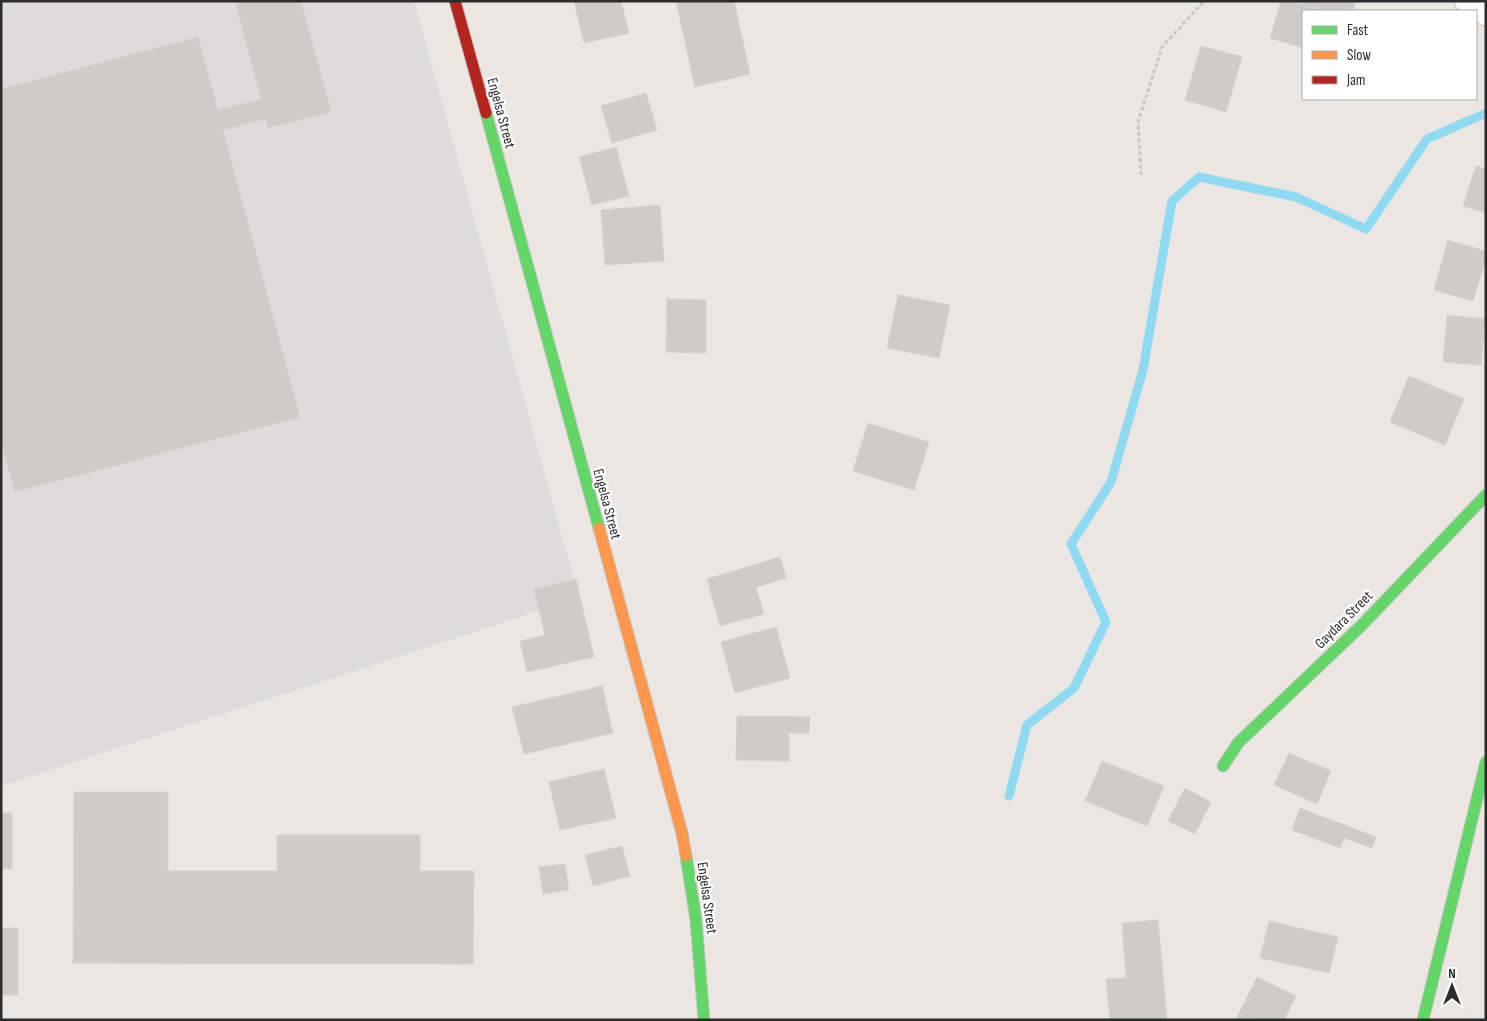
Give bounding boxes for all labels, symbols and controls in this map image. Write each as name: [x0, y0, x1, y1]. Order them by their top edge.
legend: [1302, 10, 1477, 100]
text: Fast: [1347, 21, 1369, 40]
text: Slow: [1347, 46, 1371, 65]
text: Jam: [1346, 71, 1365, 90]
street label: Engelsa Street: [482, 76, 520, 151]
street label: Engelsa Street: [588, 467, 626, 542]
street label: Gaydara Street: [1311, 587, 1377, 653]
street label: Engelsa Street: [693, 861, 722, 936]
north arrow: [1427, 961, 1477, 1011]
text: N: [1448, 965, 1456, 982]

